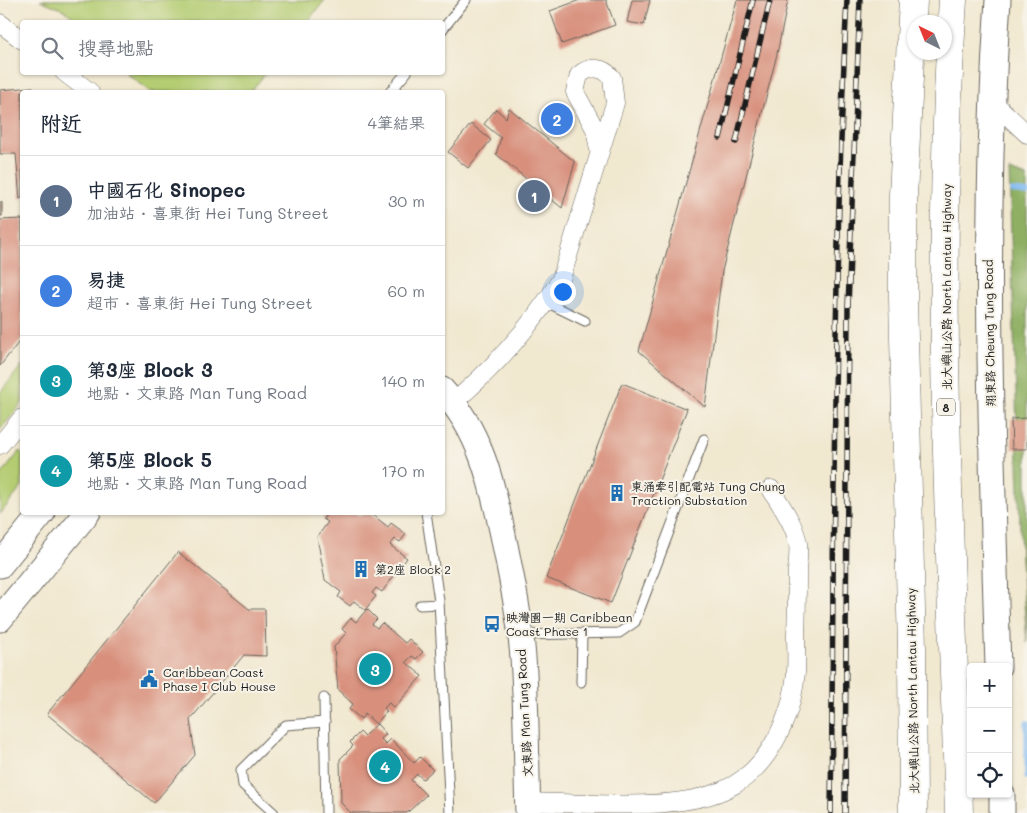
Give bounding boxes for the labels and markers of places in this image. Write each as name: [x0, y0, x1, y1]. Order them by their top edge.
pin: 2: [541, 100, 573, 138]
pin: 1: [518, 177, 550, 215]
place label: 東涌牽引配電站 Tung Chung Traction Substation: [631, 478, 785, 508]
building icon: 東涌牽引配電站 Tung Chung Traction Substation: [607, 483, 627, 503]
building icon: 第2座 Block 2: [351, 559, 371, 579]
place label: 第2座 Block 2: [375, 561, 451, 577]
place label: 映灣園一期 Caribbean Coast Phase 1: [506, 609, 632, 639]
bus stop icon: 映灣園一期 Caribbean Coast Phase 1: [482, 614, 502, 634]
pin: 3: [359, 650, 391, 688]
place label: Caribbean Coast Phase I Club House: [163, 664, 276, 694]
public building icon: Caribbean Coast Phase I Club House: [139, 669, 159, 689]
pin: 4: [369, 747, 401, 785]

